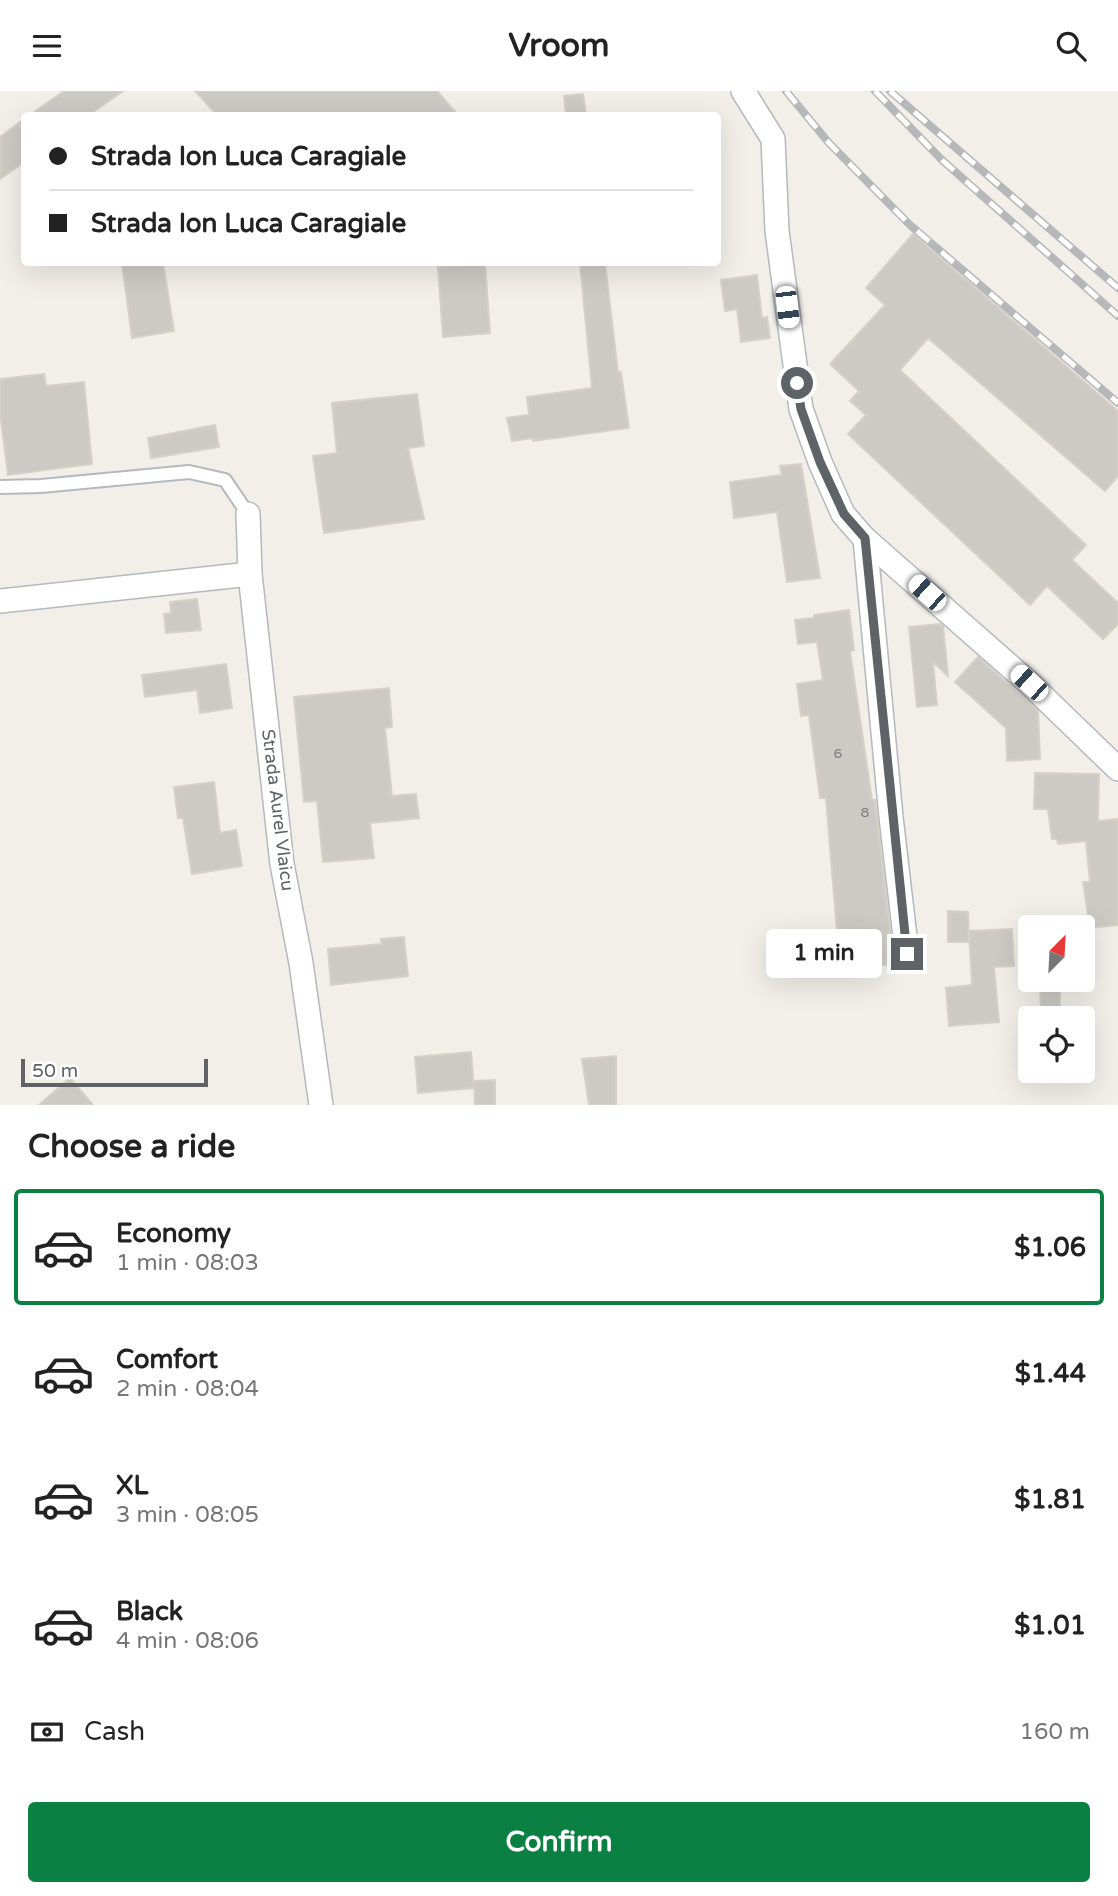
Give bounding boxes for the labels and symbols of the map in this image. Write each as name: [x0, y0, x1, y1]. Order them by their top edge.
car: [775, 285, 800, 329]
route start: [781, 367, 813, 399]
car: [905, 571, 950, 615]
car: [1007, 661, 1052, 705]
street label: Strada Aurel Vlaicu: [257, 728, 299, 892]
house number: 6: [834, 745, 843, 762]
house number: 8: [861, 804, 870, 821]
north arrow: [1018, 915, 1096, 992]
callout: 1 min: [767, 929, 883, 979]
route end: [891, 938, 923, 970]
scale bar: [21, 1056, 208, 1088]

